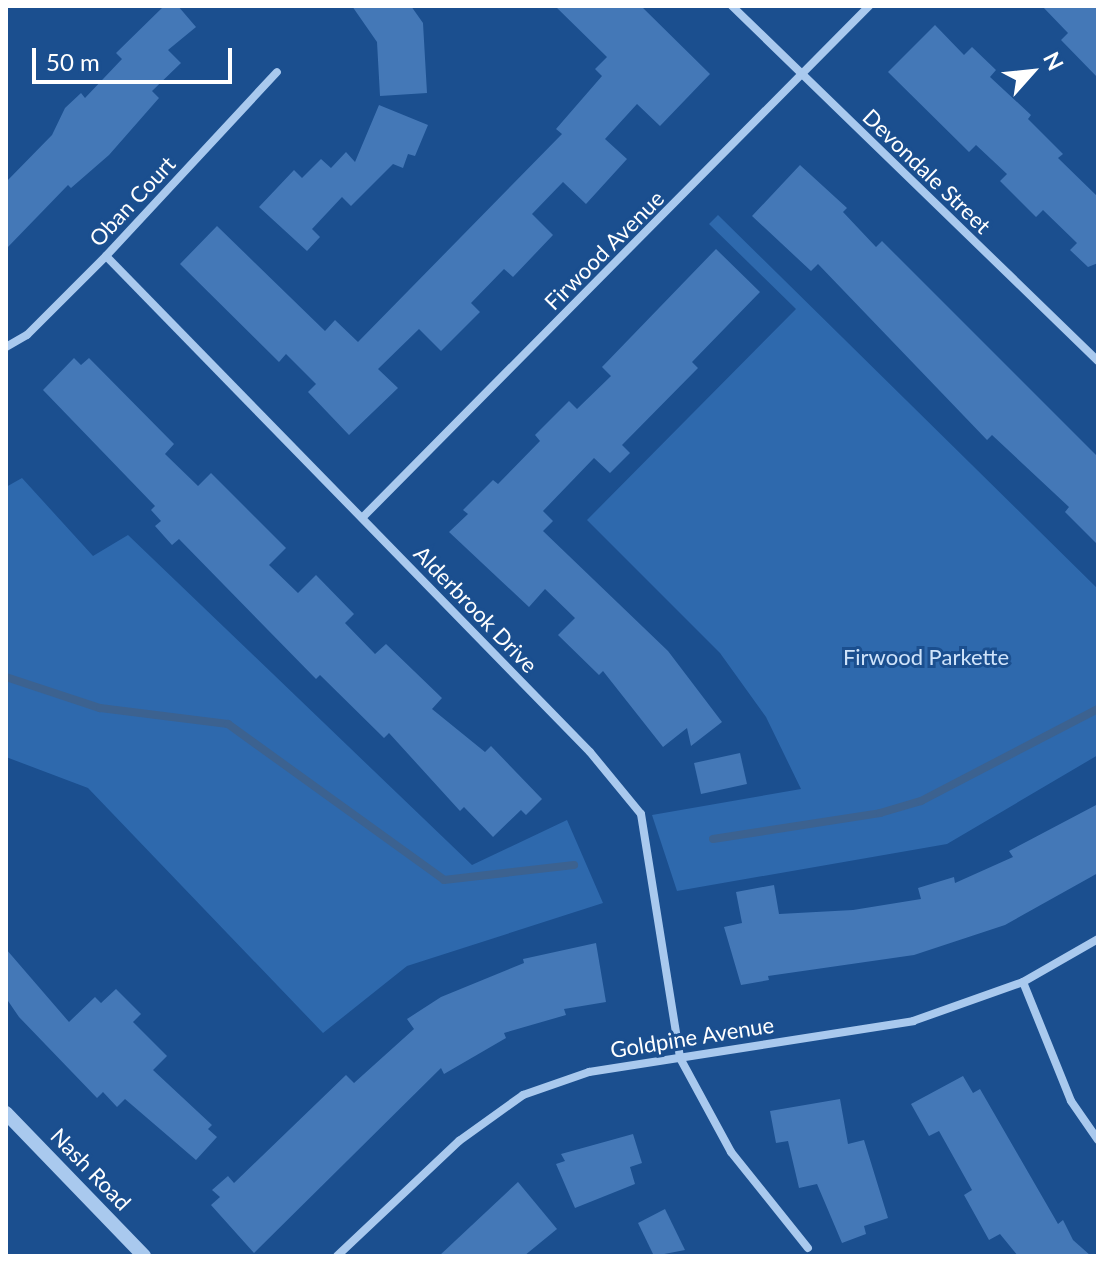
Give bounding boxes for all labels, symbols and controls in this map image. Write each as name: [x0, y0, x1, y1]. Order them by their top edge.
scale bar: [36, 32, 236, 82]
north arrow: [992, 32, 1072, 112]
text: 50 m: [46, 47, 100, 76]
text: N: [1038, 47, 1070, 75]
street label: Devondale Street: [858, 103, 996, 239]
street label: Oban Court: [84, 150, 180, 252]
street label: Firwood Avenue: [539, 185, 669, 315]
street label: Alderbrook Drive: [409, 540, 543, 678]
park label: Firwood Parkette: [843, 644, 1009, 670]
street label: Goldpine Avenue: [608, 1011, 776, 1063]
street label: Nash Road: [46, 1123, 136, 1215]

